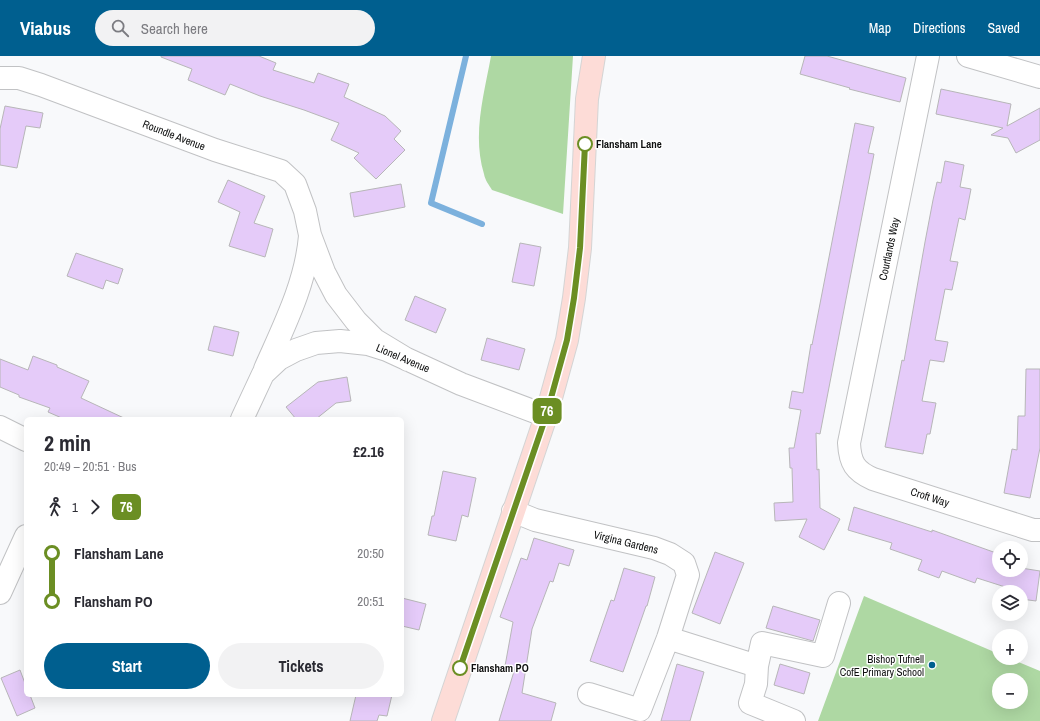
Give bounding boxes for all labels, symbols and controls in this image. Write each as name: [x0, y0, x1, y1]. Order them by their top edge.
search box: [95, 10, 375, 46]
text: Viabus: [20, 15, 71, 41]
icon: search: [109, 17, 131, 39]
text: Search here: [141, 18, 208, 39]
text: Map: [869, 19, 891, 37]
text: Directions: [913, 19, 965, 37]
text: Saved: [987, 19, 1020, 37]
street label: Roundle Avenue: [141, 117, 207, 153]
marker: Flansham Lane: [577, 136, 593, 152]
place label: Flansham Lane: [596, 137, 662, 151]
street label: Courtlands Way: [876, 216, 903, 282]
street label: Lionel Avenue: [374, 340, 432, 376]
line badge: 76: [529, 398, 565, 424]
text: 76: [541, 402, 553, 420]
text: 2 min: [44, 428, 91, 458]
text: £2.16: [353, 441, 384, 462]
text: 20:49 – 20:51 · Bus: [44, 458, 136, 475]
street label: Croft Way: [909, 484, 952, 510]
icon: walk: [44, 496, 66, 518]
icon: forward: [84, 496, 106, 518]
text: 76: [120, 498, 133, 516]
text: 1: [72, 499, 78, 516]
street label: Virgina Gardens: [592, 527, 660, 557]
map controls: [992, 541, 1028, 709]
button: locate: [992, 541, 1028, 577]
text: Flansham Lane: [74, 543, 164, 564]
text: 20:50: [357, 545, 384, 562]
button: layers: [992, 585, 1028, 621]
text: Flansham PO: [74, 591, 153, 612]
text: 20:51: [357, 593, 384, 610]
button: +: [992, 629, 1028, 665]
button: Start: [44, 643, 210, 689]
button: Tickets: [218, 643, 384, 689]
place label: Bishop Tufnell CofE Primary School: [840, 652, 924, 679]
marker: Flansham PO: [452, 660, 468, 676]
marker: Bishop Tufnell CofE Primary School: [927, 660, 937, 670]
place label: Flansham PO: [471, 661, 529, 675]
button: −: [992, 673, 1028, 709]

